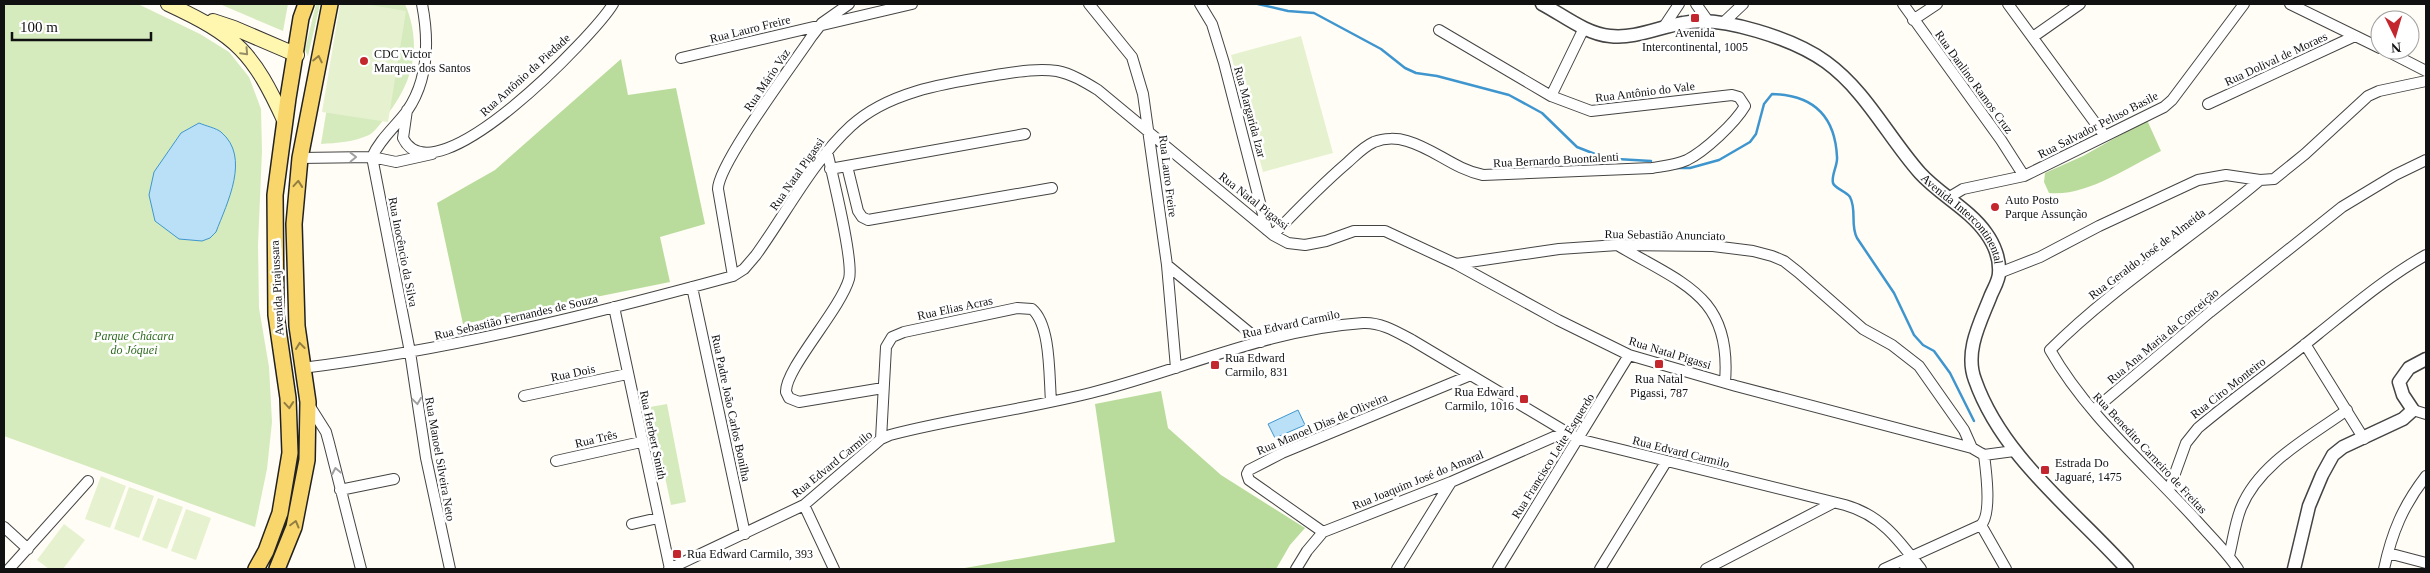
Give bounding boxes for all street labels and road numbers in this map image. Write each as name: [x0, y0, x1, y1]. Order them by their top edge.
street label: Rua Lauro Freire: [708, 12, 792, 46]
street label: Rua Danlino Ramos Cruz: [1932, 28, 2016, 136]
street label: Rua Dolival de Moraes: [2222, 29, 2330, 89]
street label: Rua Antônio da Piedade: [477, 31, 573, 119]
street label: Rua Mário Vaz: [741, 46, 793, 114]
street label: Rua Margarida Izar: [1231, 65, 1269, 159]
street label: Rua Antônio do Vale: [1594, 79, 1696, 105]
street label: Rua Salvador Peluso Basile: [2036, 89, 2160, 161]
street label: Rua Natal Pigassi: [767, 134, 828, 213]
street label: Rua Lauro Freire: [1156, 134, 1180, 218]
street label: Rua Bernardo Buontalenti: [1493, 150, 1620, 170]
street label: Rua Natal Pigassi: [1216, 169, 1292, 233]
street label: Avenida Intercontinental: [1918, 171, 2006, 266]
street label: Rua Inocêncio da Silva: [385, 196, 421, 309]
street label: Rua Geraldo José de Almeida: [2086, 205, 2209, 303]
street label: Rua Sebastião Anunciato: [1605, 227, 1725, 243]
street label: Avenida Pirajussara: [267, 239, 286, 336]
street label: Rua Ana Maria da Conceição: [2104, 285, 2222, 387]
street label: Rua Sebastião Fernandes de Souza: [433, 291, 600, 343]
street label: Rua Elias Acras: [916, 293, 994, 323]
street label: Rua Edvard Carmilo: [1241, 307, 1341, 341]
street label: Rua Padre João Carlos Bonilha: [709, 333, 754, 483]
street label: Rua Natal Pigassi: [1627, 334, 1713, 372]
street label: Rua Ciro Monteiro: [2188, 354, 2268, 422]
street label: Rua Dois: [550, 361, 597, 385]
street label: Rua Herbert Smith: [637, 389, 669, 481]
street label: Rua Benedito Carneiro de Freitas: [2090, 389, 2210, 517]
street label: Rua Manoel Dias de Oliveira: [1255, 390, 1390, 458]
street label: Rua Francisco Leite Esquerdo: [1509, 391, 1597, 521]
street label: Rua Manoel Silveira Neto: [422, 396, 458, 522]
street label: Rua Três: [573, 427, 619, 451]
street label: Rua Edvard Carmilo: [789, 427, 875, 501]
street label: Rua Edvard Carmilo: [1631, 433, 1731, 471]
street label: Rua Joaquim José do Amaral: [1350, 447, 1486, 513]

